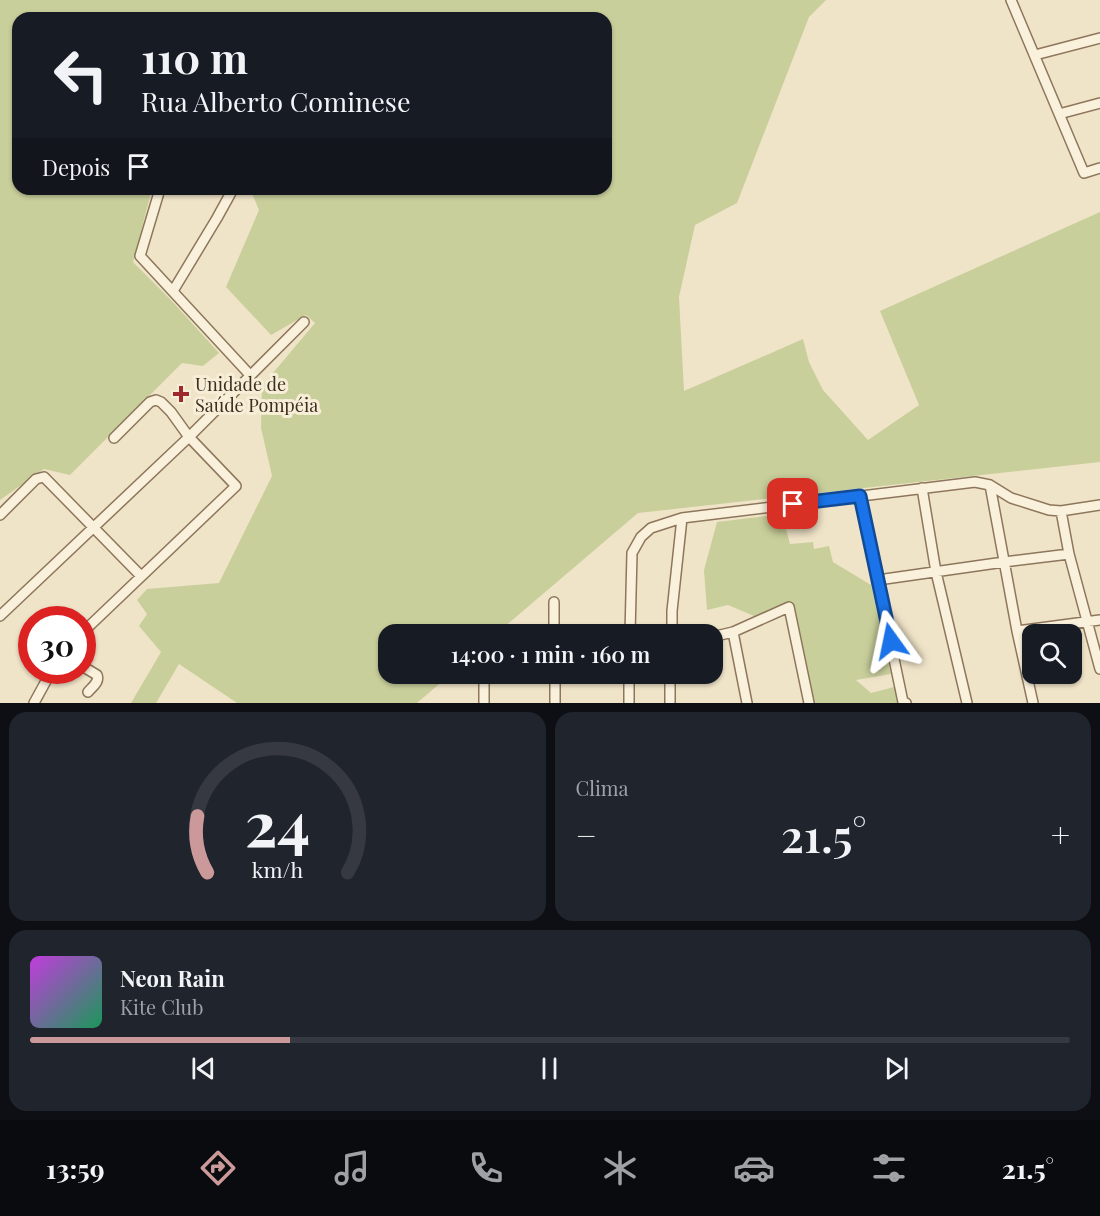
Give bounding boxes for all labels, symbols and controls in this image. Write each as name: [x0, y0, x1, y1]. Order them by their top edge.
text: 110 m: [141, 29, 248, 85]
icon: left: [42, 36, 120, 114]
text: Rua Alberto Cominese: [141, 83, 411, 119]
icon: arrive: [122, 150, 155, 183]
text: Depois: [42, 152, 110, 182]
place label: Unidade de Saúde Pompéia: [195, 372, 318, 417]
marker: Unidade de Saúde Pompéia: [172, 385, 190, 403]
pin: [767, 478, 818, 529]
icon: arrive: [776, 487, 809, 520]
speed limit sign: 30: [18, 606, 96, 684]
position arrow: [859, 609, 923, 673]
map controls: [1022, 624, 1082, 684]
button: search: [1022, 624, 1082, 684]
text: 14:00 · 1 min · 160 m: [451, 639, 650, 669]
text: Clima: [576, 774, 629, 801]
text: 24: [244, 779, 310, 863]
text: 21.5°: [781, 804, 867, 864]
text: −: [576, 812, 597, 856]
text: +: [1051, 812, 1070, 856]
text: km/h: [252, 856, 303, 884]
text: Neon Rain: [120, 963, 225, 993]
text: Kite Club: [120, 993, 204, 1020]
icon: previous: [187, 1052, 220, 1085]
icon: pause: [533, 1052, 566, 1085]
icon: next: [880, 1052, 913, 1085]
icon: directions: [197, 1147, 239, 1189]
icon: music: [331, 1147, 373, 1189]
icon: phone: [465, 1147, 507, 1189]
icon: climate: [599, 1147, 641, 1189]
icon: car: [733, 1147, 775, 1189]
icon: filters: [868, 1147, 910, 1189]
text: 13:59: [46, 1150, 105, 1186]
text: 21.5°: [1002, 1150, 1054, 1186]

